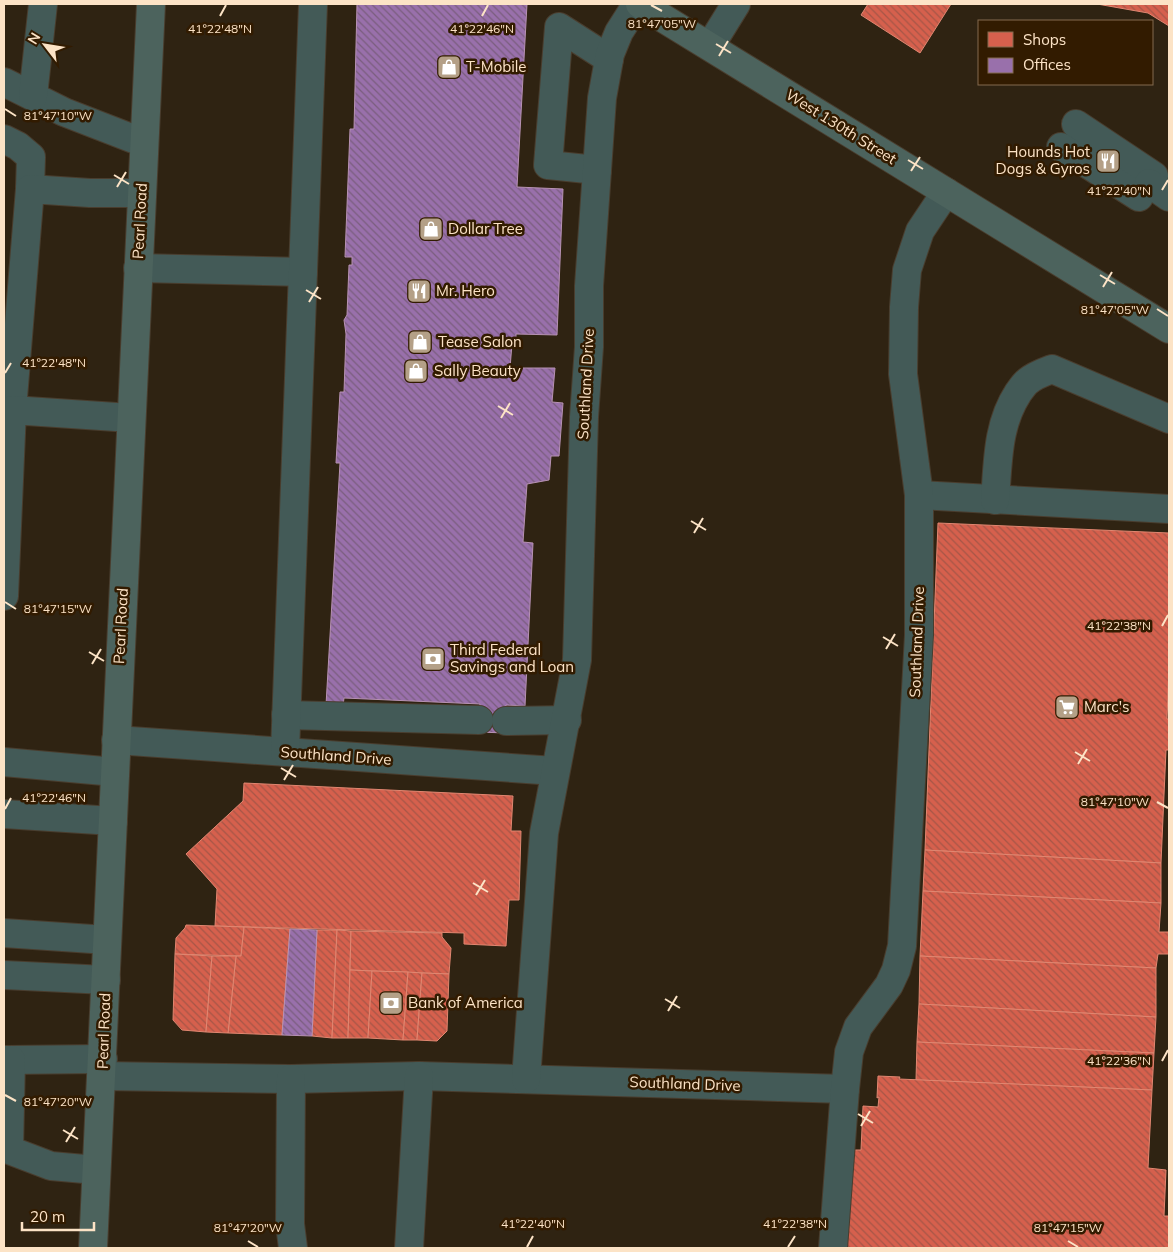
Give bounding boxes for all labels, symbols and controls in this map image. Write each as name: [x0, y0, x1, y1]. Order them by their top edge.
text: 81°47'05"W: [628, 16, 696, 31]
north arrow: [20, 20, 70, 70]
legend: [978, 20, 1153, 85]
text: 41°22'48"N: [188, 21, 252, 36]
text: 41°22'46"N: [450, 21, 514, 36]
text: N: [23, 29, 44, 47]
text: Shops: [1023, 30, 1066, 49]
shop icon: T-Mobile: [436, 54, 462, 80]
text: Offices: [1023, 55, 1071, 74]
place label: T-Mobile: [466, 57, 527, 76]
street label: West 130th Street: [782, 85, 900, 168]
text: 81°47'10"W: [24, 108, 92, 123]
place label: Hounds Hot Dogs & Gyros: [996, 142, 1090, 178]
restaurant icon: Hounds Hot Dogs & Gyros: [1095, 148, 1121, 174]
street label: Pearl Road: [128, 182, 151, 260]
text: 41°22'40"N: [1087, 183, 1151, 198]
shop icon: Dollar Tree: [418, 216, 444, 242]
place label: Dollar Tree: [448, 219, 523, 238]
restaurant icon: Mr. Hero: [406, 278, 432, 304]
place label: Mr. Hero: [436, 281, 495, 300]
text: 81°47'05"W: [1081, 302, 1149, 317]
street label: Southland Drive: [573, 328, 598, 440]
shop icon: Tease Salon: [407, 329, 433, 355]
place label: Tease Salon: [438, 332, 522, 351]
text: 41°22'48"N: [22, 355, 86, 370]
shop icon: Sally Beauty: [403, 358, 429, 384]
place label: Sally Beauty: [434, 361, 521, 380]
street label: Southland Drive: [905, 586, 928, 698]
street label: Pearl Road: [109, 587, 132, 665]
text: 81°47'15"W: [24, 601, 92, 616]
text: 41°22'38"N: [1087, 618, 1151, 633]
place label: Third Federal Savings and Loan: [450, 640, 574, 676]
bank icon: Third Federal Savings and Loan: [420, 646, 446, 672]
supermarket icon: Marc's: [1054, 694, 1080, 720]
place label: Marc's: [1084, 697, 1129, 716]
street label: Southland Drive: [280, 742, 392, 769]
text: 41°22'46"N: [22, 790, 86, 805]
text: 81°47'10"W: [1081, 794, 1149, 809]
bank icon: Bank of America: [378, 990, 404, 1016]
street label: Pearl Road: [93, 993, 114, 1069]
place label: Bank of America: [408, 993, 523, 1012]
text: 41°22'36"N: [1087, 1053, 1151, 1068]
street label: Southland Drive: [629, 1072, 741, 1095]
text: 81°47'20"W: [24, 1094, 92, 1109]
scale bar: [22, 1200, 95, 1232]
text: 20 m: [30, 1207, 65, 1226]
text: 41°22'40"N: [501, 1216, 565, 1231]
text: 41°22'38"N: [763, 1216, 827, 1231]
text: 81°47'20"W: [214, 1220, 282, 1235]
text: 81°47'15"W: [1034, 1220, 1102, 1235]

